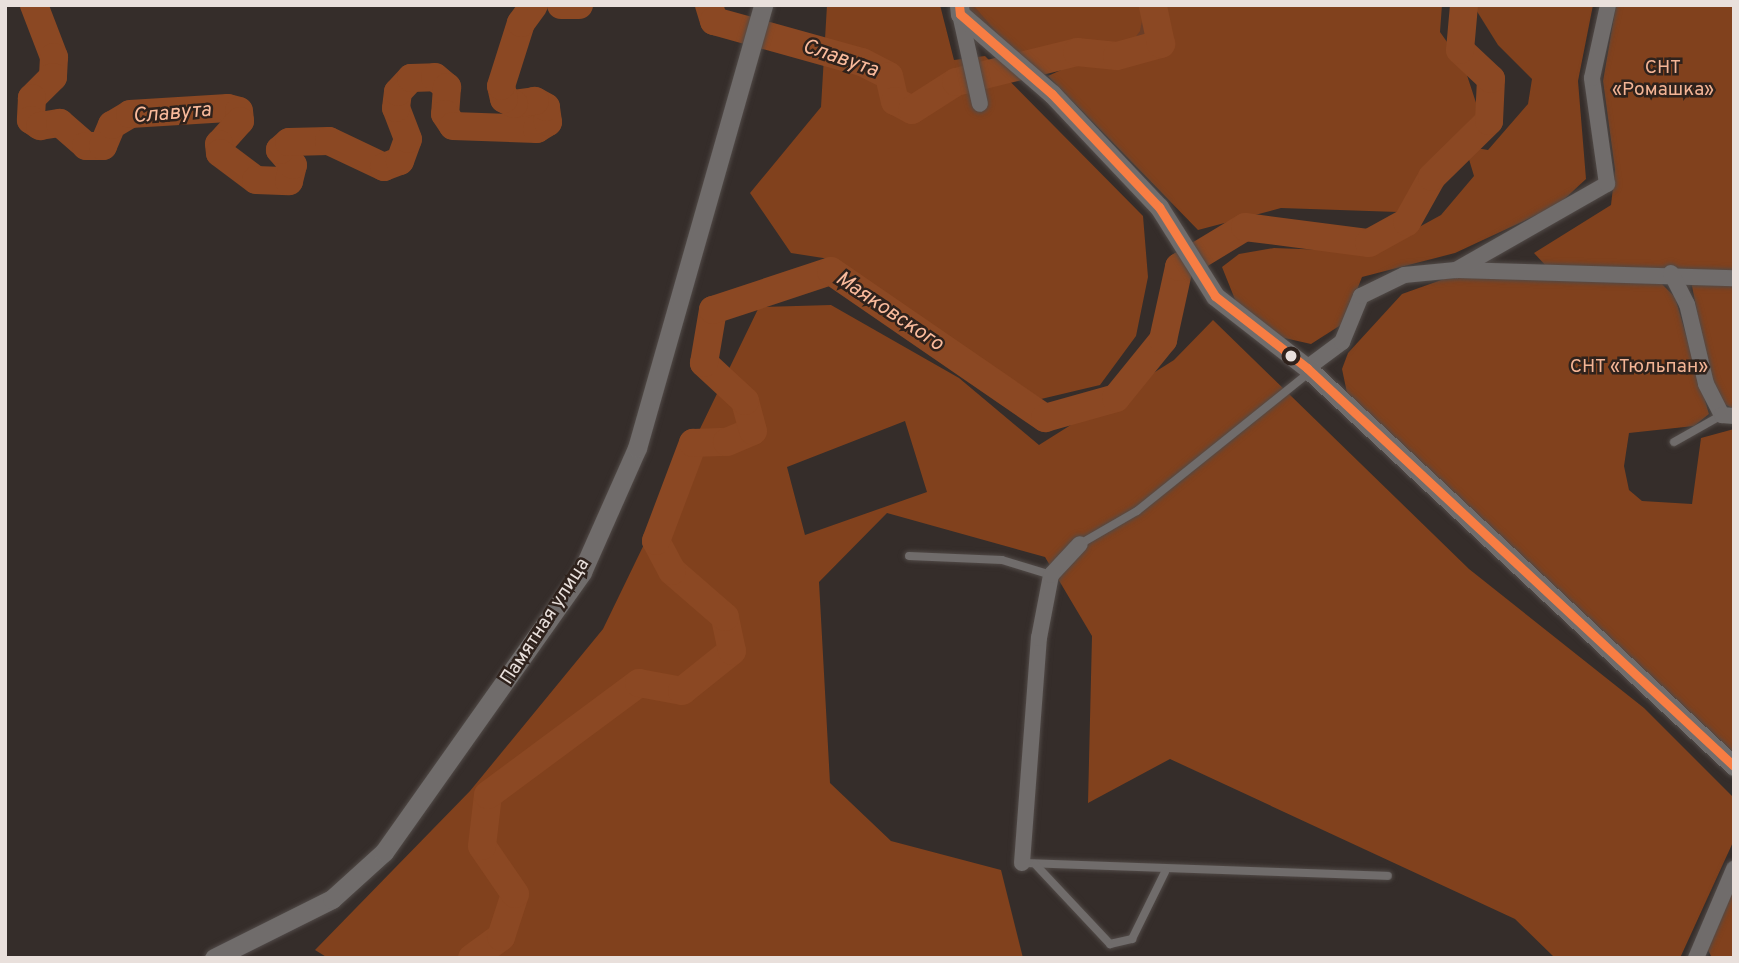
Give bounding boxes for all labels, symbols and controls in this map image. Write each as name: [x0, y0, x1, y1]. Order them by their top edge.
water label: Славута: [799, 34, 881, 84]
park label: СНТ «Ромашка»: [1612, 58, 1714, 102]
water label: Славута: [132, 98, 212, 130]
water label: Маяковского: [830, 267, 948, 357]
unlabelled marker: [1284, 349, 1298, 363]
park label: СНТ «Тюльпан»: [1569, 357, 1709, 379]
street label: Памятная улица: [497, 555, 595, 689]

